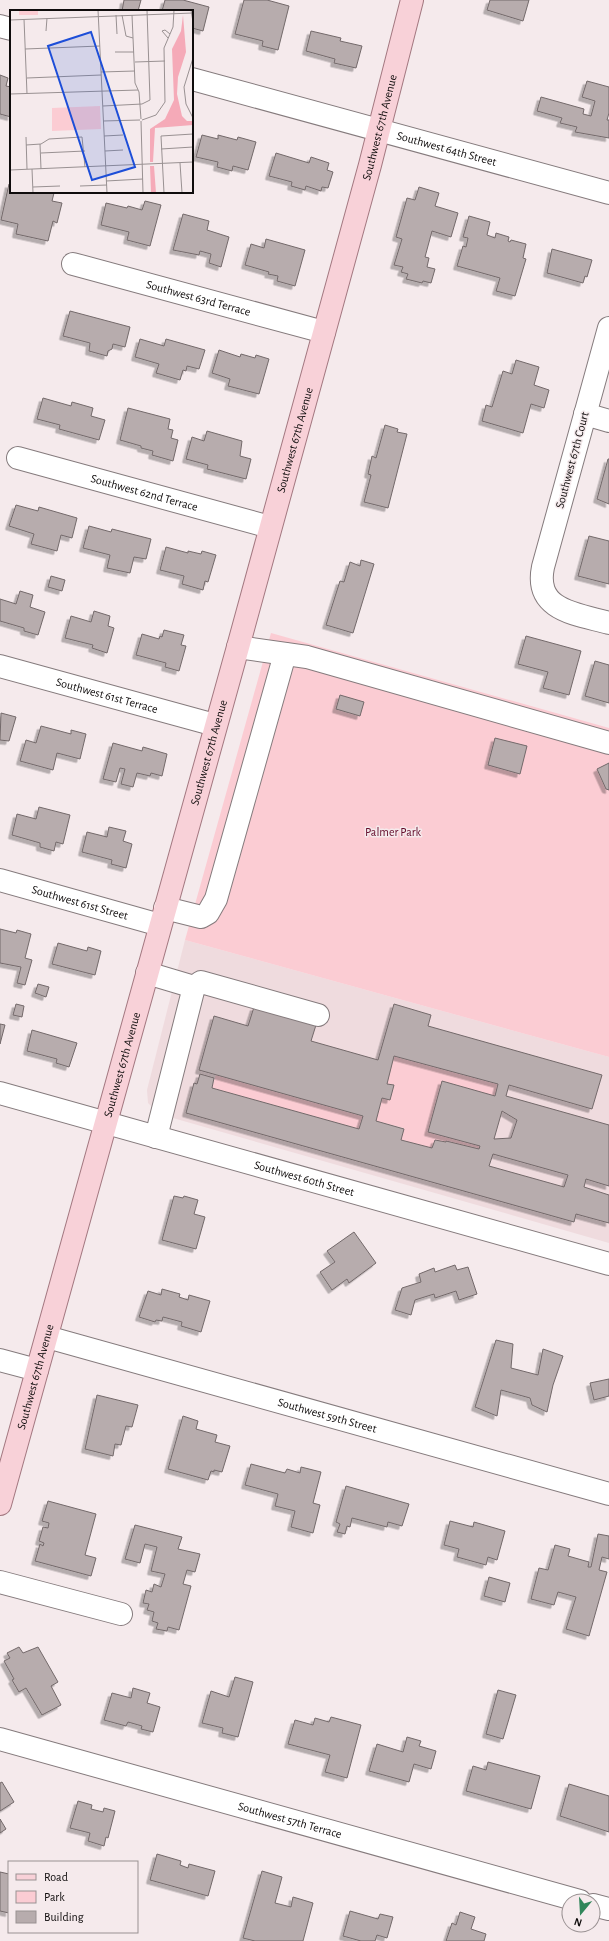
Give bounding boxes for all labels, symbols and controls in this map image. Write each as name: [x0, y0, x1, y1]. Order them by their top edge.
inset map: [10, 10, 193, 193]
street label: Southwest 67th Avenue: [360, 73, 399, 182]
street label: Southwest 64th Street: [395, 129, 498, 168]
street label: Southwest 63rd Terrace: [145, 278, 252, 318]
street label: Southwest 67th Avenue: [275, 386, 315, 494]
street label: Southwest 67th Court: [553, 410, 591, 509]
street label: Southwest 62nd Terrace: [89, 472, 199, 513]
street label: Southwest 61st Terrace: [55, 676, 159, 715]
street label: Southwest 67th Avenue: [188, 698, 229, 806]
park label: Palmer Park: [365, 826, 422, 838]
street label: Southwest 61st Street: [30, 883, 130, 922]
street label: Southwest 67th Avenue: [102, 1011, 142, 1119]
street label: Southwest 60th Street: [253, 1159, 356, 1198]
street label: Southwest 67th Avenue: [15, 1323, 56, 1431]
street label: Southwest 59th Street: [276, 1396, 378, 1435]
street label: Southwest 57th Terrace: [237, 1800, 343, 1840]
legend: [8, 1861, 138, 1933]
text: Road: [44, 1871, 68, 1883]
text: Park: [44, 1891, 65, 1903]
north arrow: [561, 1893, 601, 1933]
text: Building: [44, 1911, 84, 1923]
text: N: [573, 1916, 583, 1928]

